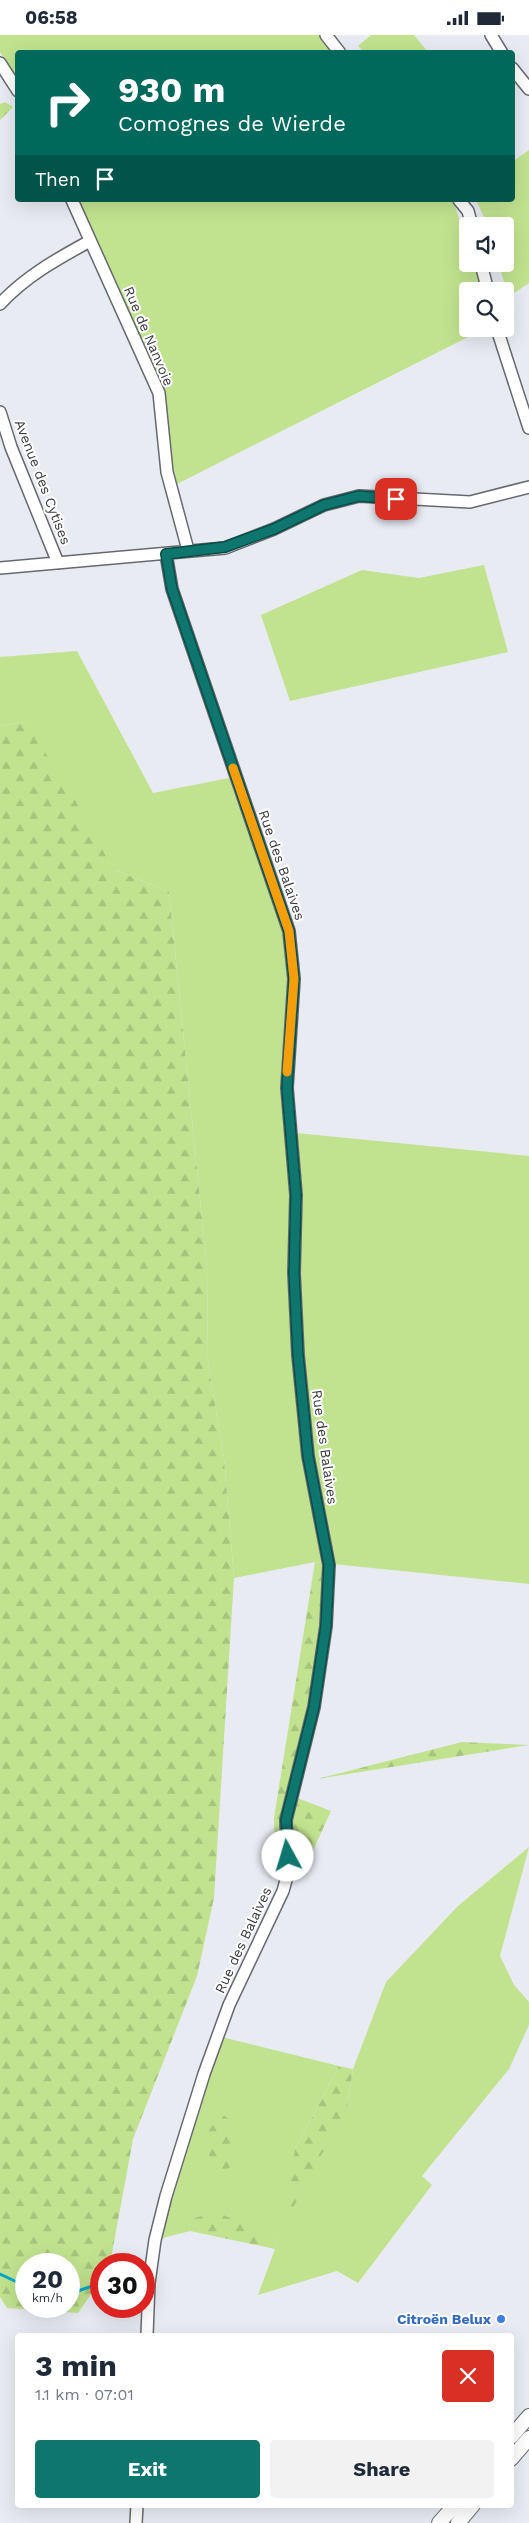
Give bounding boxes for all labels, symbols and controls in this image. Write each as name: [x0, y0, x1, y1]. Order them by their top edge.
text: 06:58: [25, 6, 78, 29]
text: 930 m: [118, 69, 226, 111]
icon: right: [35, 70, 100, 135]
text: Comognes de Wierde: [118, 111, 346, 136]
icon: arrive: [91, 165, 119, 193]
text: Then: [35, 168, 81, 191]
map controls: [459, 217, 514, 337]
button: sound: [459, 217, 514, 272]
button: search: [459, 282, 514, 337]
street label: Rue de Nanvoie: [121, 284, 177, 388]
street label: Avenue des Cytises: [12, 417, 74, 547]
pin: [375, 478, 417, 520]
icon: arrive: [382, 485, 410, 513]
street label: Rue des Balaives: [256, 808, 308, 922]
street label: Rue des Balaives: [309, 1389, 341, 1505]
position arrow: [261, 1829, 313, 1881]
street label: Rue des Balaives: [211, 1884, 275, 1996]
speed limit sign: 30: [90, 2253, 155, 2318]
text: 20: [32, 2265, 63, 2294]
text: km/h: [32, 2291, 63, 2305]
place label: Citroën Belux: [397, 2311, 492, 2327]
marker: Citroën Belux: [495, 2313, 507, 2325]
text: 3 min: [35, 2348, 117, 2383]
button: close: [442, 2350, 494, 2402]
text: 1.1 km · 07:01: [35, 2385, 134, 2404]
button: Exit: [35, 2440, 260, 2498]
button: Share: [270, 2440, 494, 2498]

